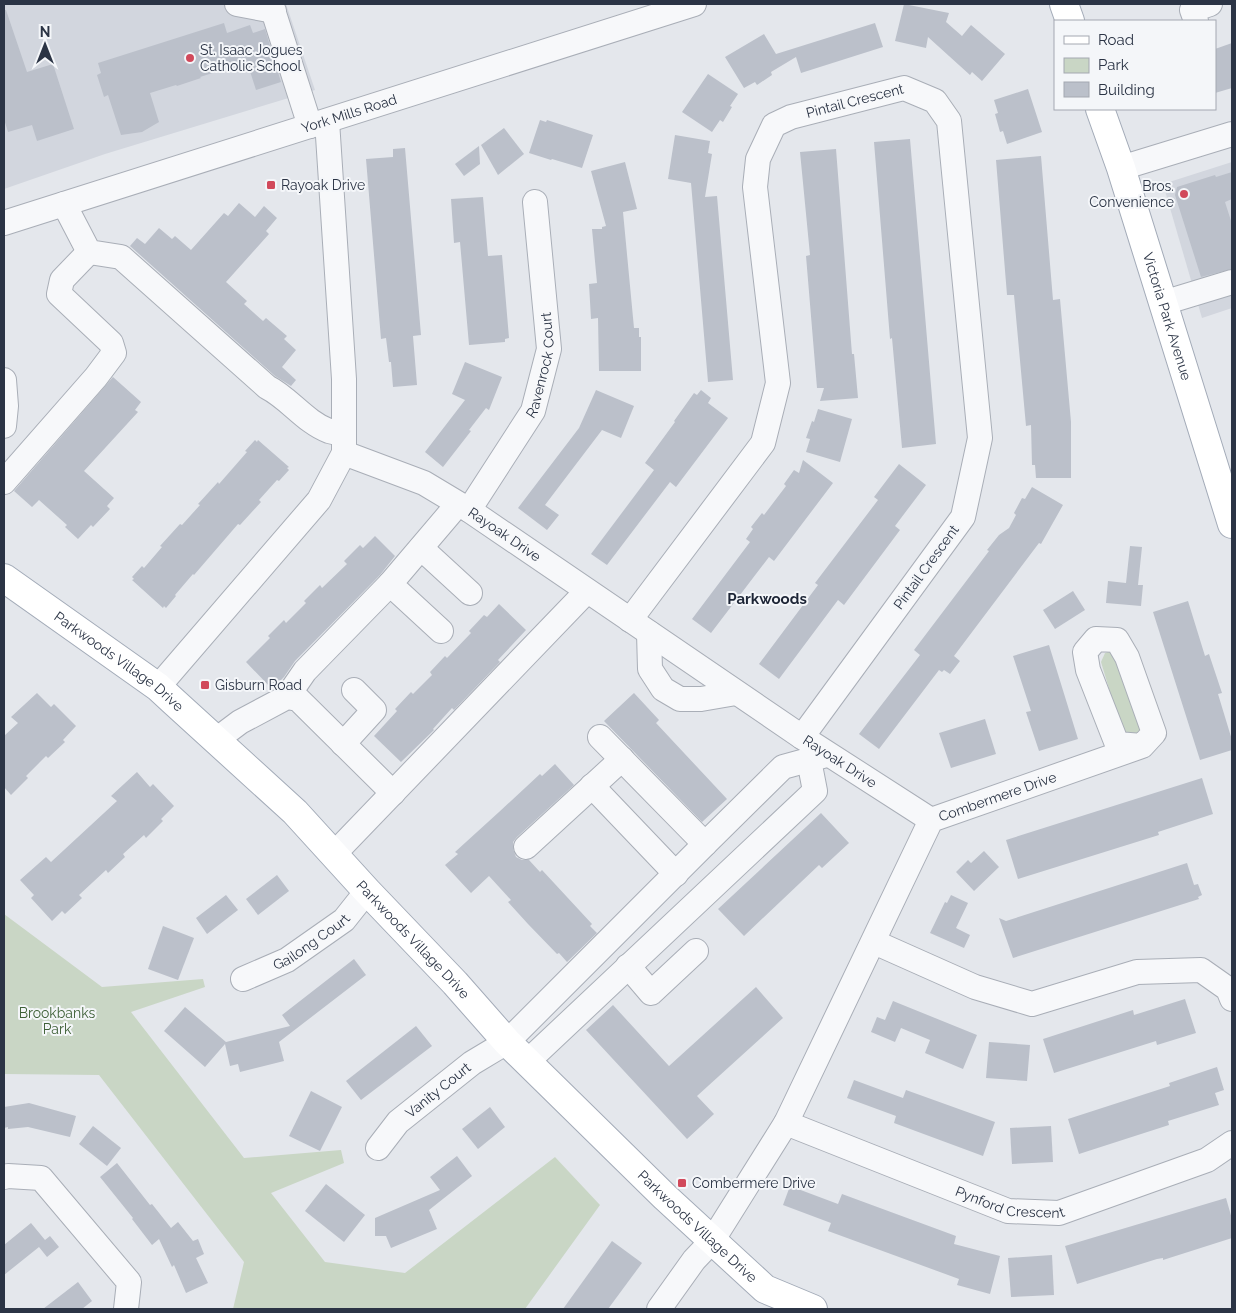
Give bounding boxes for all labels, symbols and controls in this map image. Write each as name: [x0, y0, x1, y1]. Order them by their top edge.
north arrow: [20, 20, 70, 70]
legend: [1054, 20, 1216, 110]
text: N: [40, 24, 50, 40]
text: Road: [1098, 31, 1134, 49]
place label: St. Isaac Jogues Catholic School: [200, 42, 303, 74]
marker: St. Isaac Jogues Catholic School: [184, 52, 196, 64]
text: Park: [1098, 56, 1129, 74]
street label: Pintail Crescent: [804, 80, 906, 121]
text: Building: [1098, 81, 1155, 99]
street label: York Mills Road: [299, 91, 399, 136]
place label: Rayoak Drive: [281, 177, 365, 193]
place label: Bros. Convenience: [1089, 178, 1174, 210]
marker: Rayoak Drive: [265, 179, 277, 191]
marker: Bros. Convenience: [1178, 188, 1190, 200]
street label: Victoria Park Avenue: [1140, 250, 1195, 382]
street label: Ravenrock Court: [523, 311, 557, 421]
street label: Rayoak Drive: [465, 504, 544, 565]
street label: Pintail Crescent: [890, 522, 962, 612]
district label: Parkwoods: [727, 590, 807, 608]
street label: Parkwoods Village Drive: [51, 608, 187, 714]
place label: Gisburn Road: [215, 677, 302, 693]
marker: Gisburn Road: [199, 679, 211, 691]
street label: Rayoak Drive: [800, 732, 880, 791]
street label: Combermere Drive: [936, 769, 1058, 825]
street label: Parkwoods Village Drive: [353, 877, 473, 1002]
street label: Gailong Court: [270, 911, 354, 973]
park label: Brookbanks Park: [19, 1005, 96, 1037]
street label: Vanity Court: [402, 1059, 474, 1121]
street label: Parkwoods Village Drive: [635, 1167, 760, 1286]
place label: Combermere Drive: [692, 1175, 816, 1191]
marker: Combermere Drive: [676, 1177, 688, 1189]
street label: Pynford Crescent: [953, 1183, 1067, 1221]

